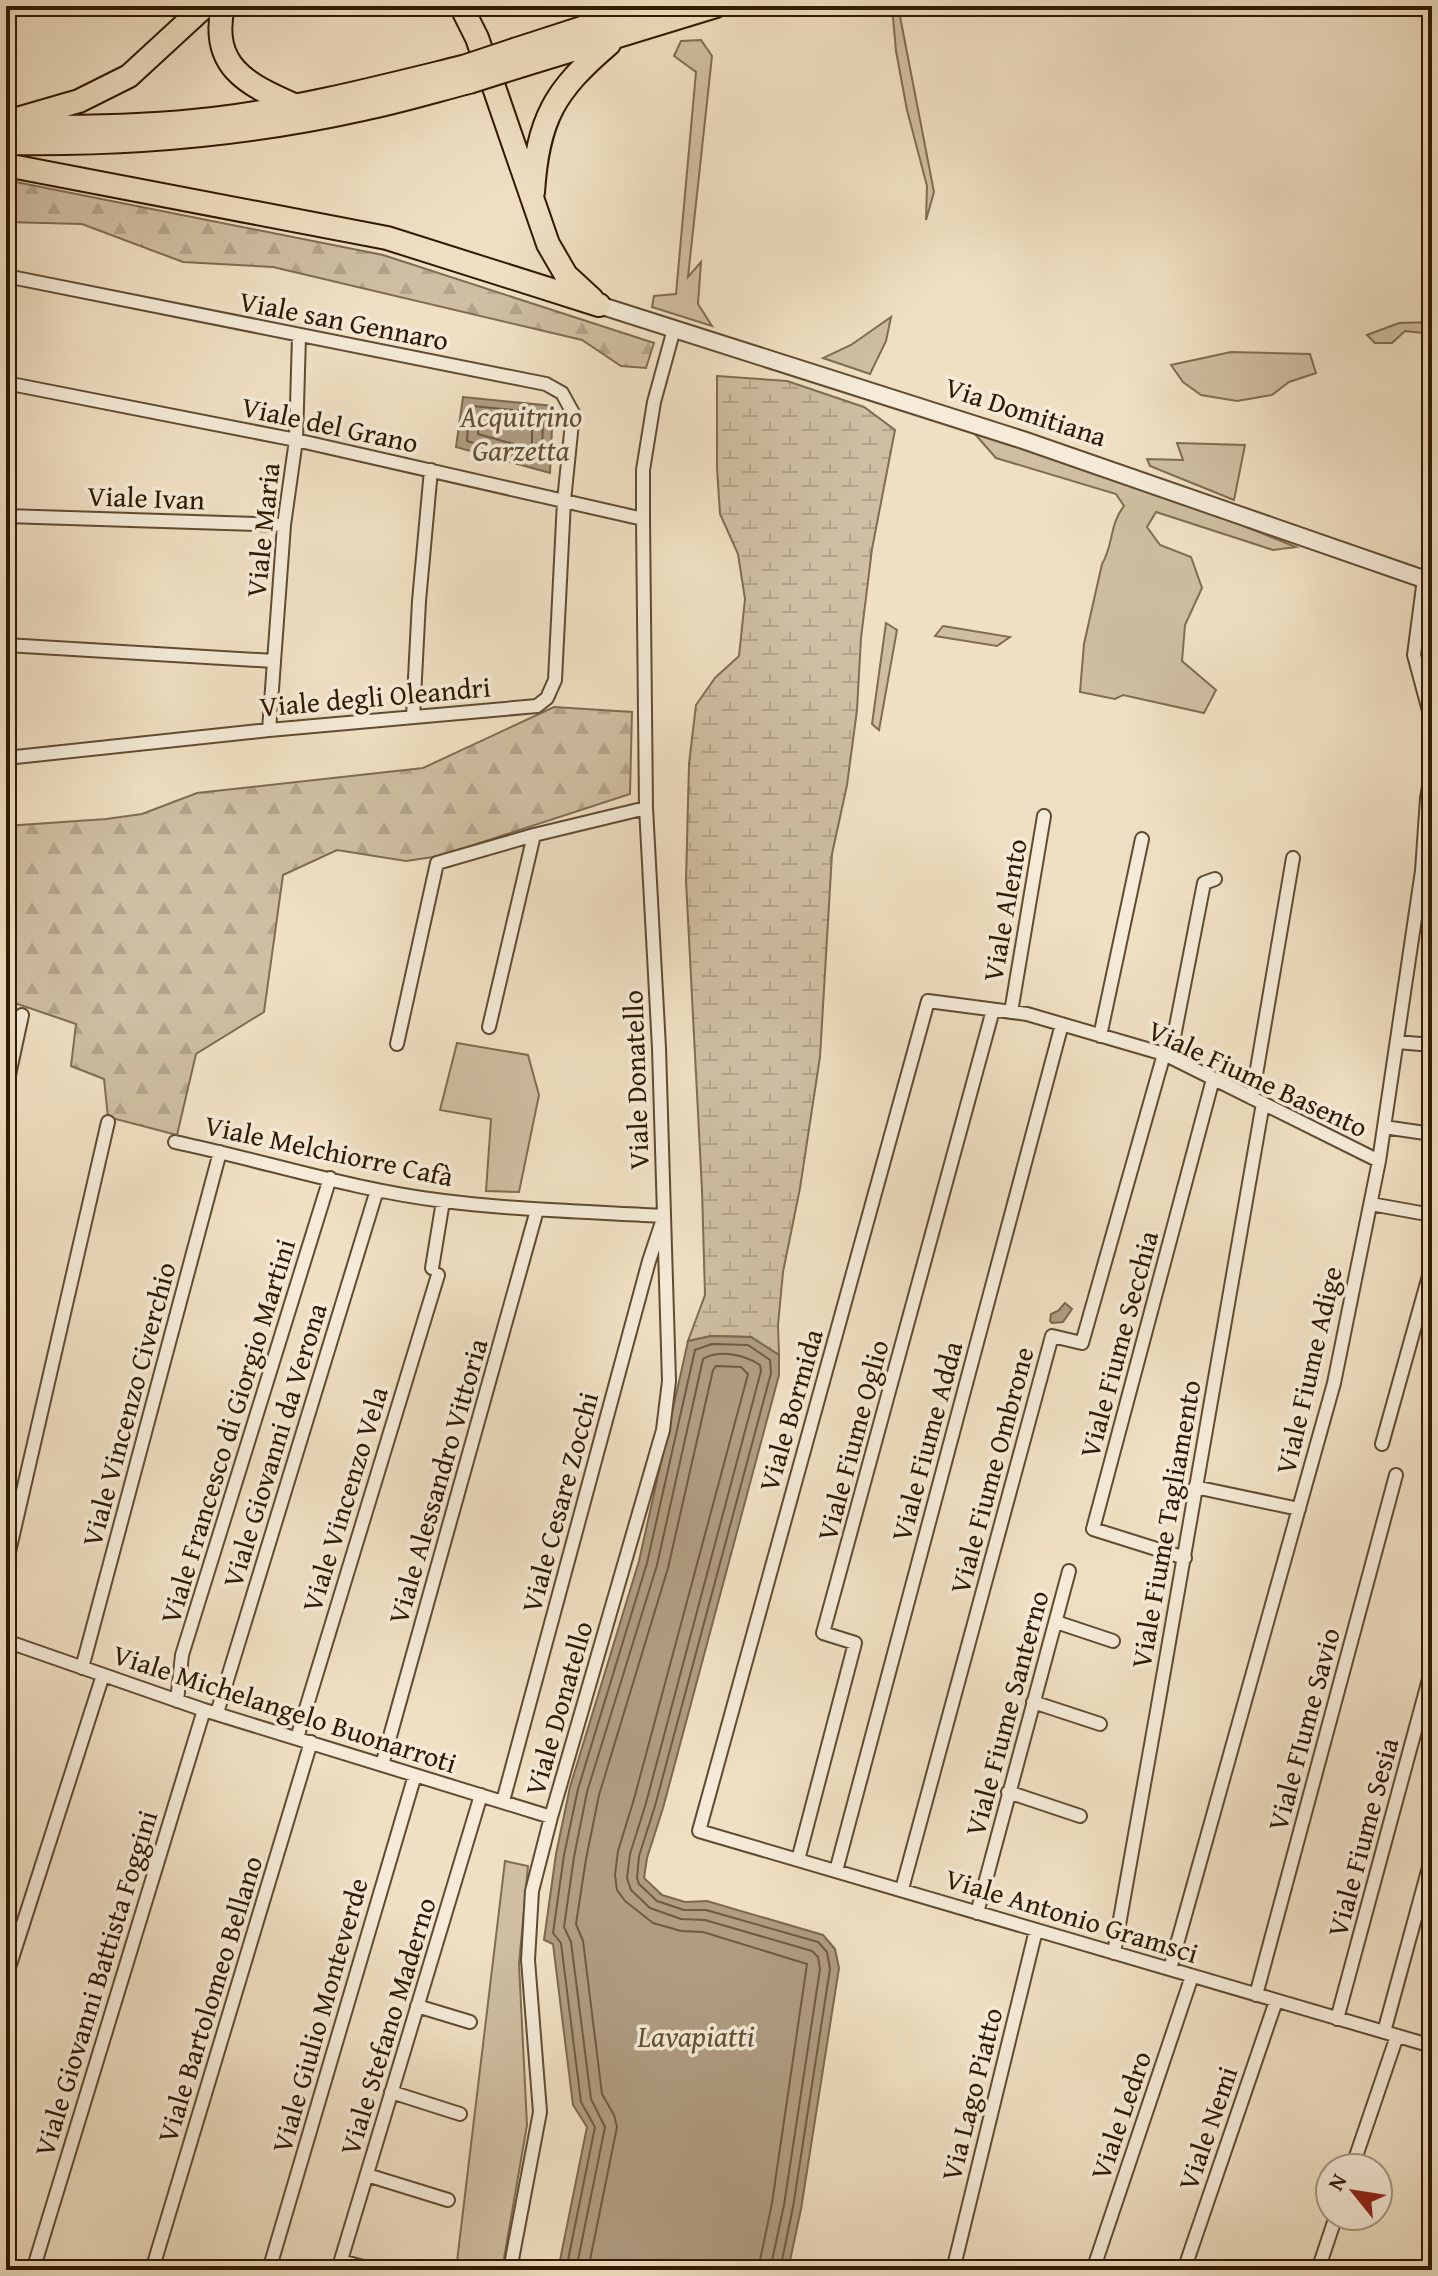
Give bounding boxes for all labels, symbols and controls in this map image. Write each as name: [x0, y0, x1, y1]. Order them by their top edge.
street label: Viale san Gennaro: [236, 280, 452, 360]
street label: Via Domitiana: [940, 366, 1113, 457]
street label: Viale del Grano: [238, 385, 422, 463]
water label: Acquitrino Garzetta: [459, 394, 582, 472]
street label: Viale Maria: [235, 460, 290, 599]
street label: Viale Ivan: [87, 474, 206, 520]
street label: Viale degli Oleandri: [258, 665, 492, 727]
street label: Viale Alento: [971, 835, 1037, 985]
street label: Viale Donatello: [611, 989, 659, 1171]
street label: Viale Fiume Basento: [1141, 1009, 1375, 1147]
street label: Viale Melchiorre Cafà: [201, 1104, 458, 1197]
street label: Viale Fiume Secchia: [1068, 1225, 1168, 1462]
street label: Viale Francesco di Giorgio Martini: [149, 1233, 305, 1628]
street label: Viale Vincenzo Civerchio: [70, 1257, 186, 1551]
street label: Viale Fiume Adige: [1264, 1262, 1352, 1478]
street label: Viale Giovanni da Verona: [211, 1297, 337, 1592]
street label: Viale Bormida: [747, 1323, 833, 1496]
street label: Viale Alessandro Vittoria: [377, 1333, 498, 1629]
street label: Viale Fiume Oglio: [805, 1335, 899, 1545]
street label: Viale Fiume Adda: [880, 1336, 973, 1546]
street label: Viale Fiume Ombrone: [938, 1342, 1044, 1598]
street label: Viale Fiume Tagliamento: [1119, 1377, 1211, 1671]
street label: Viale Vincenzo Vela: [290, 1381, 398, 1617]
street label: Viale Cesare Zocchi: [510, 1387, 608, 1617]
street label: Viale Fiume Santerno: [954, 1586, 1058, 1840]
street label: Viale Donatello: [514, 1616, 602, 1800]
street label: Viale FIume Savio: [1256, 1623, 1350, 1835]
street label: Viale Michelangelo Buonarroti: [108, 1633, 462, 1783]
street label: Viale Fiume Sesia: [1316, 1732, 1408, 1941]
street label: Viale Giovanni Battista Foggini: [23, 1805, 167, 2161]
street label: Viale Bartolomeo Bellano: [146, 1851, 272, 2147]
street label: Viale Antonio Gramsci: [940, 1857, 1204, 1973]
street label: Viale Giulio Monteverde: [260, 1873, 378, 2157]
street label: Viale Stefano Maderno: [328, 1892, 446, 2160]
street label: Via Lago Piatto: [930, 2003, 1012, 2185]
water label: Lavapiatti: [636, 2014, 755, 2058]
street label: Viale Ledro: [1079, 2045, 1161, 2185]
street label: Viale Nemi: [1167, 2060, 1247, 2196]
north arrow: [1314, 2152, 1394, 2232]
text: N: [1319, 2167, 1354, 2196]

